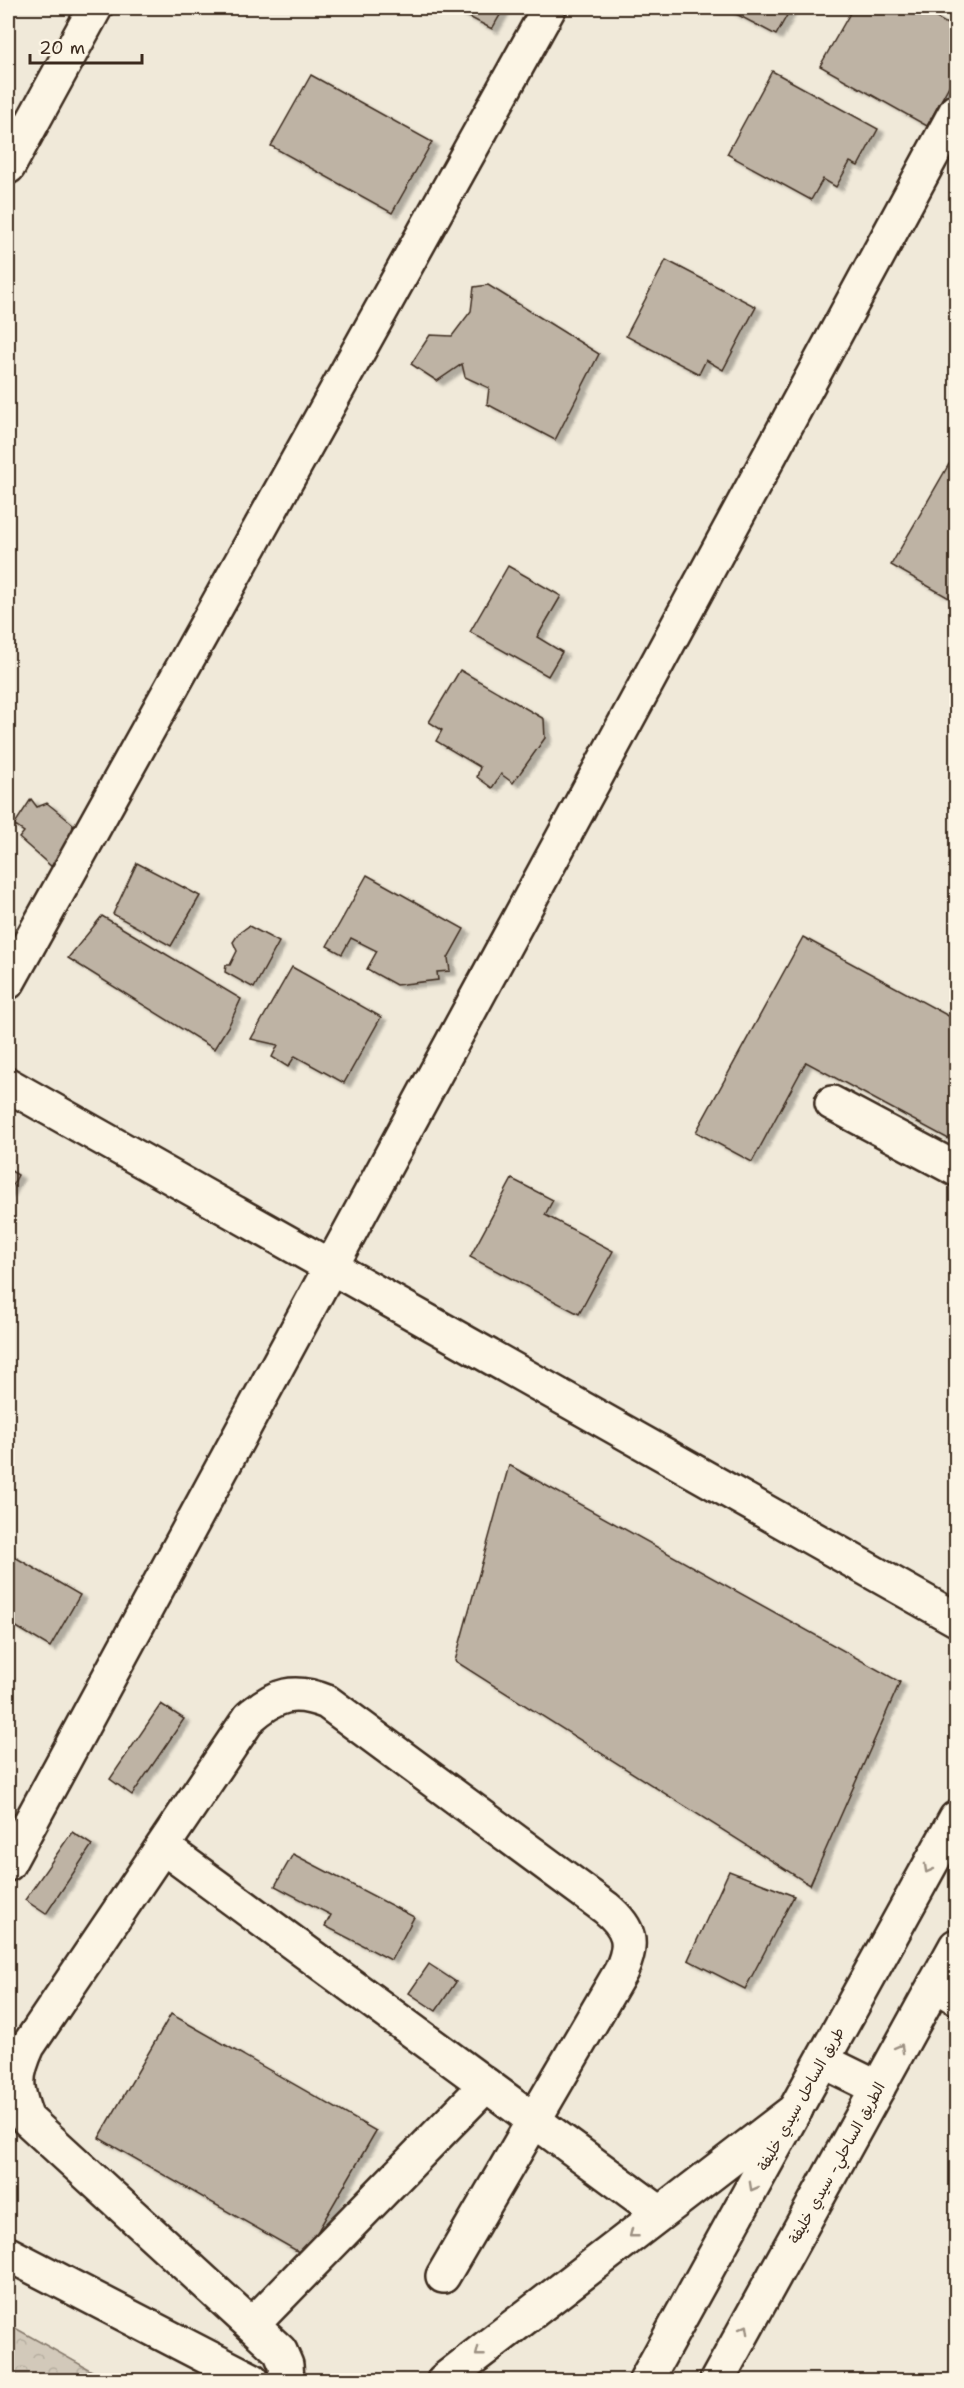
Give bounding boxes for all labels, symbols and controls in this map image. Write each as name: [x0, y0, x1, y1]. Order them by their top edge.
scale bar: [30, 27, 142, 65]
text: 20 m: [39, 36, 85, 60]
one-way arrow: [924, 1863, 935, 1873]
street label: طريق الساحل سيدي خليفة: [753, 2023, 850, 2175]
one-way arrow: [893, 2044, 904, 2054]
street label: الطريق الساحلي- سيدي خليفة: [784, 2079, 892, 2249]
one-way arrow: [749, 2181, 760, 2191]
one-way arrow: [628, 2226, 639, 2237]
one-way arrow: [738, 2325, 749, 2335]
one-way arrow: [474, 2346, 485, 2357]

